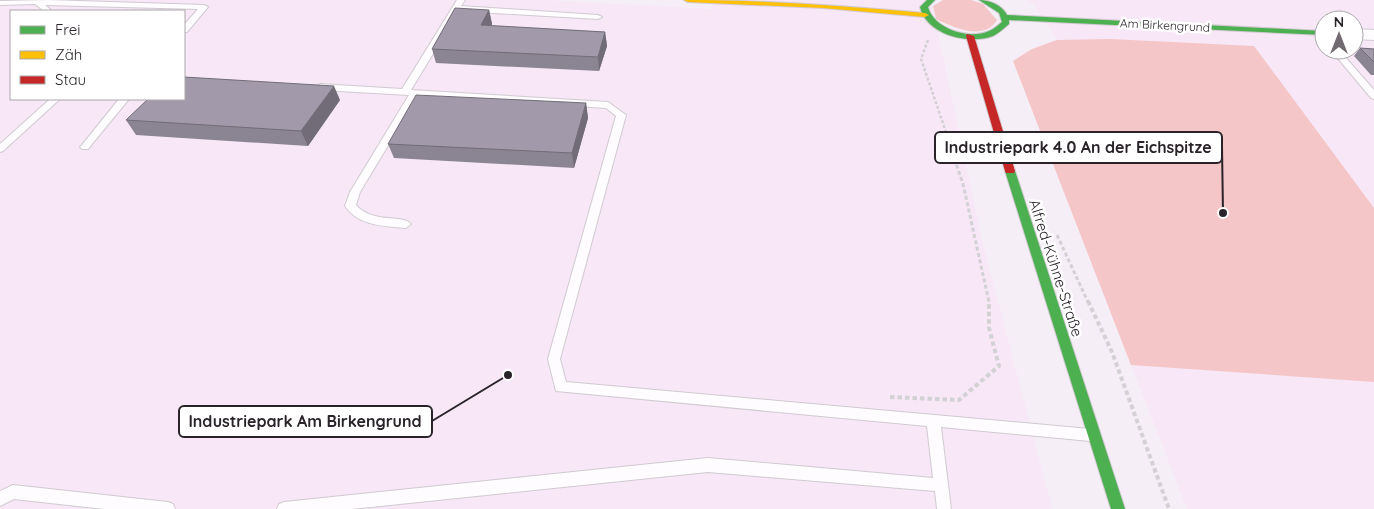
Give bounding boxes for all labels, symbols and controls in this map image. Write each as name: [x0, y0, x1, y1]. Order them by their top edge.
legend: [10, 10, 185, 100]
north arrow: [1314, 10, 1364, 60]
text: N: [1334, 13, 1344, 31]
street label: Am Birkengrund: [1120, 15, 1210, 35]
text: Frei: [55, 20, 81, 39]
text: Zäh: [55, 45, 82, 64]
text: Stau: [55, 70, 86, 89]
callout: Industriepark 4.0 An der Eichspitze: [935, 132, 1222, 163]
text: Industriepark 4.0 An der Eichspitze: [944, 137, 1212, 157]
street label: Alfred-Kühne-Straße: [1025, 197, 1087, 339]
callout: Industriepark Am Birkengrund: [179, 406, 432, 437]
text: Industriepark Am Birkengrund: [188, 411, 422, 431]

